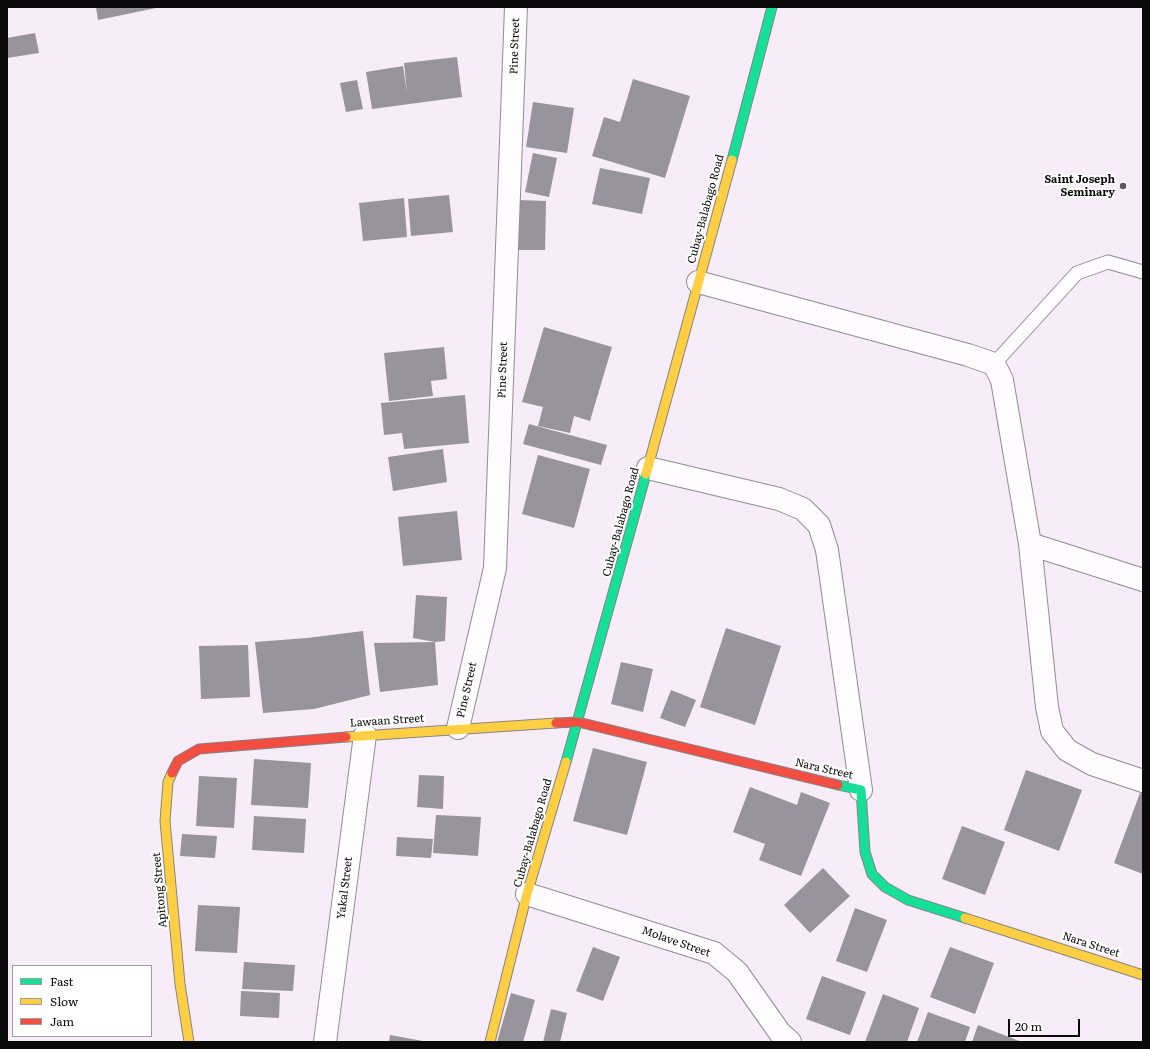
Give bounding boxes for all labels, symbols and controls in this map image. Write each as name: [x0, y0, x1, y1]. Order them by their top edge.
street label: Pine Street: [507, 17, 523, 75]
street label: Cubay-Balabago Road: [685, 153, 727, 265]
place label: Saint Joseph Seminary: [1044, 173, 1115, 199]
marker: Saint Joseph Seminary: [1118, 181, 1128, 191]
street label: Pine Street: [495, 341, 511, 399]
street label: Cubay-Balabago Road: [600, 466, 642, 578]
street label: Pine Street: [454, 661, 480, 719]
street label: Lawaan Street: [349, 712, 425, 730]
street label: Nara Street: [794, 756, 854, 782]
street label: Cubay-Balabago Road: [511, 777, 555, 889]
street label: Apitong Street: [150, 852, 170, 928]
street label: Yakal Street: [335, 856, 355, 920]
street label: Molave Street: [640, 924, 712, 960]
street label: Nara Street: [1061, 930, 1121, 960]
legend: [12, 965, 152, 1037]
text: Fast: [50, 972, 73, 990]
text: Slow: [50, 992, 78, 1010]
scale bar: [1010, 1011, 1082, 1037]
text: Jam: [50, 1012, 74, 1030]
text: 20 m: [1015, 1017, 1042, 1035]

